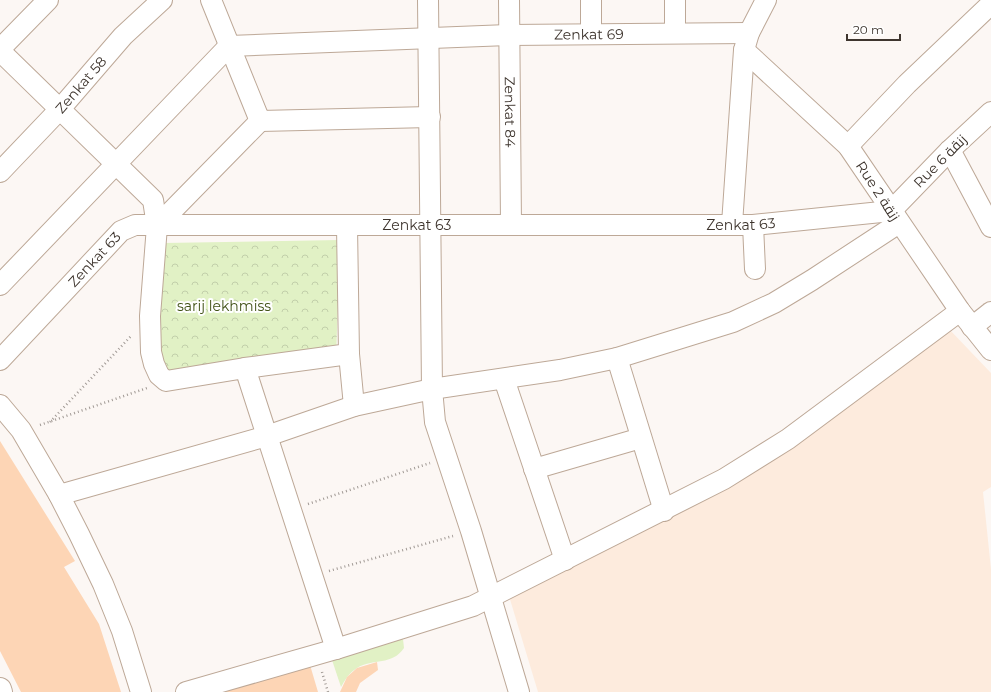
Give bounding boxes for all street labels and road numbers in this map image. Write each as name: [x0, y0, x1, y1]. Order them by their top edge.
street label: Zenkat 69: [554, 25, 624, 44]
street label: Zenkat 58: [51, 53, 110, 117]
street label: Zenkat 84: [501, 76, 519, 148]
street label: Rue 6 زنقة: [909, 130, 971, 192]
street label: Rue 2 زنقة: [852, 158, 904, 224]
street label: Zenkat 63: [706, 214, 776, 234]
street label: Zenkat 63: [382, 216, 452, 234]
street label: Zenkat 63: [64, 228, 125, 291]

